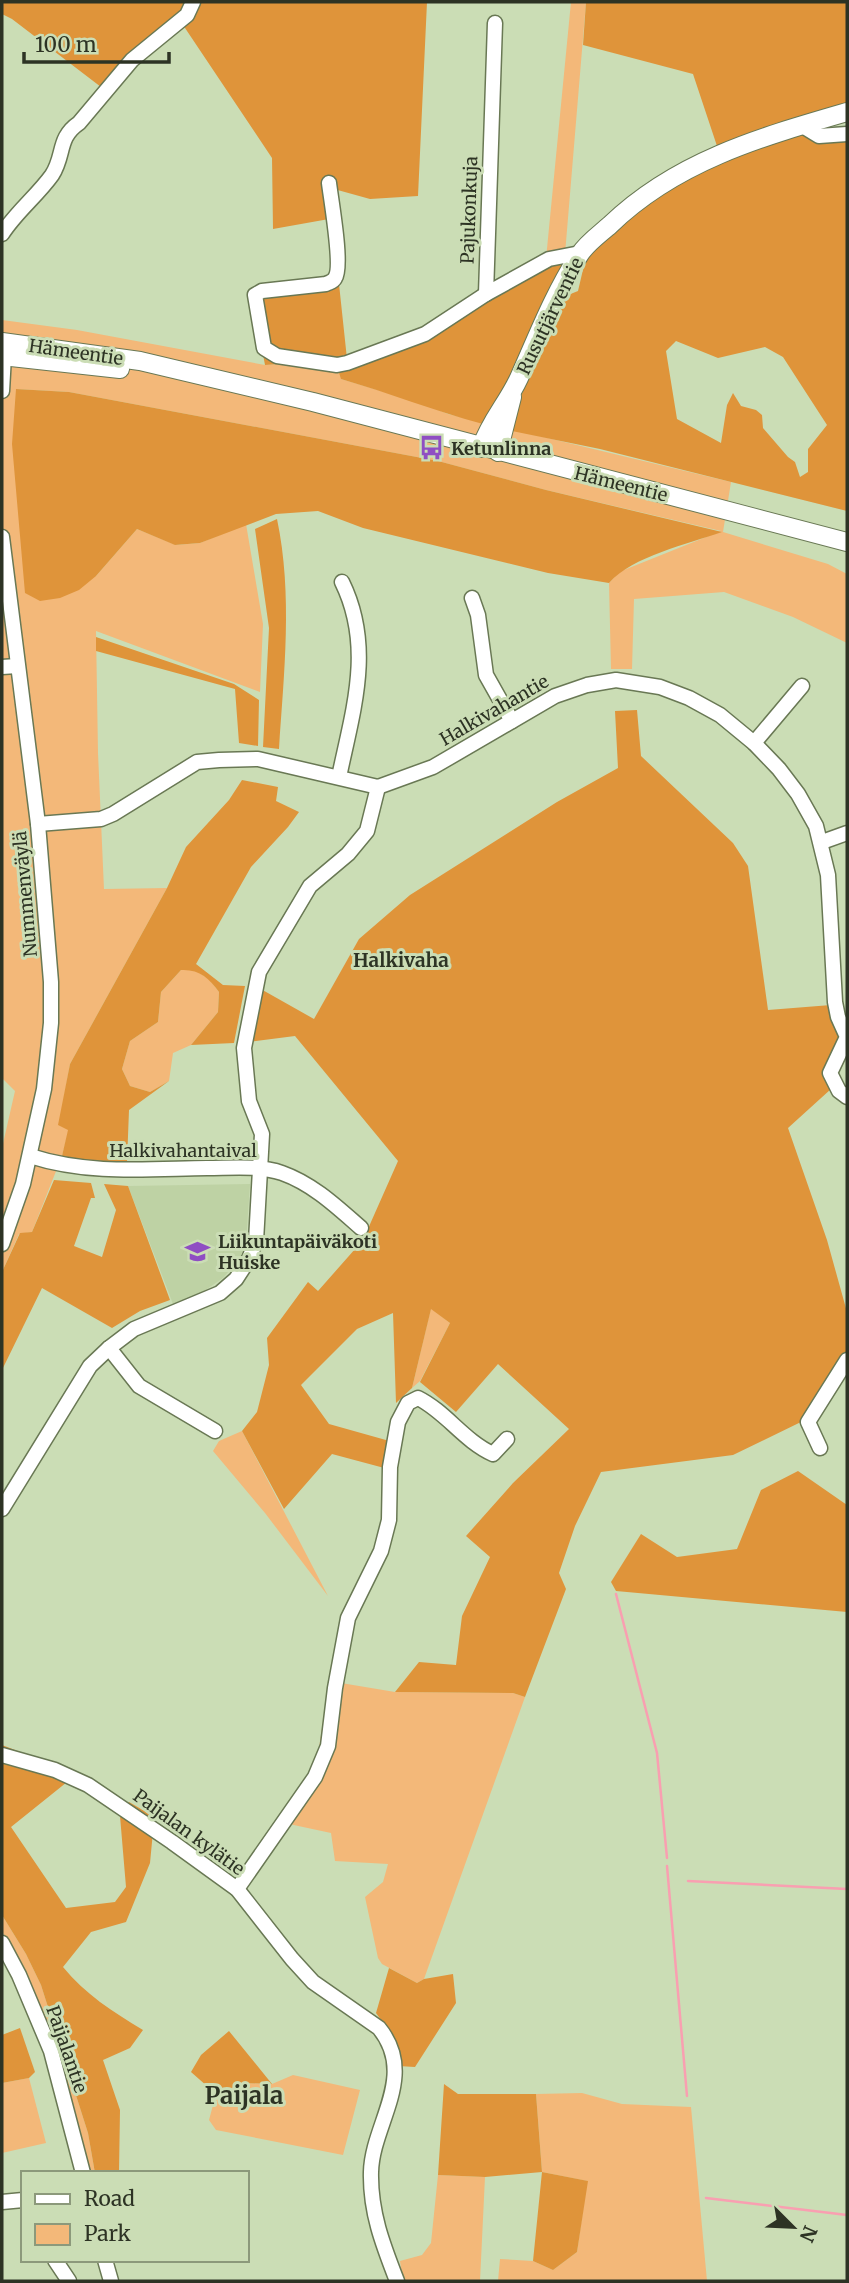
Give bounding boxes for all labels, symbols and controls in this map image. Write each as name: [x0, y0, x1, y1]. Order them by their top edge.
scale bar: [24, 21, 170, 65]
text: 100 m: [35, 31, 97, 58]
street label: Pajukonkuja: [456, 155, 482, 264]
street label: Rusutjärventie: [512, 254, 588, 378]
street label: Hämeentie: [27, 334, 125, 370]
bus stop icon: Ketunlinna: [417, 434, 445, 462]
place label: Ketunlinna: [451, 437, 551, 460]
street label: Hämeentie: [572, 461, 670, 507]
street label: Halkivahantie: [435, 670, 553, 750]
street label: Nummenväylä: [8, 830, 42, 958]
district label: Halkivaha: [353, 948, 449, 972]
street label: Halkivahantaival: [109, 1139, 257, 1162]
place label: Liikuntapäiväkoti Huiske: [218, 1230, 377, 1274]
school or university icon: Liikuntapäiväkoti Huiske: [184, 1237, 212, 1265]
street label: Paijalan kylätie: [129, 1784, 249, 1880]
street label: Paijalantie: [41, 2002, 93, 2096]
district label: Paijala: [204, 2080, 284, 2111]
legend: [21, 2171, 248, 2262]
text: Road: [84, 2185, 135, 2212]
north arrow: [758, 2192, 828, 2262]
text: Park: [84, 2220, 131, 2247]
text: N: [795, 2222, 823, 2246]

